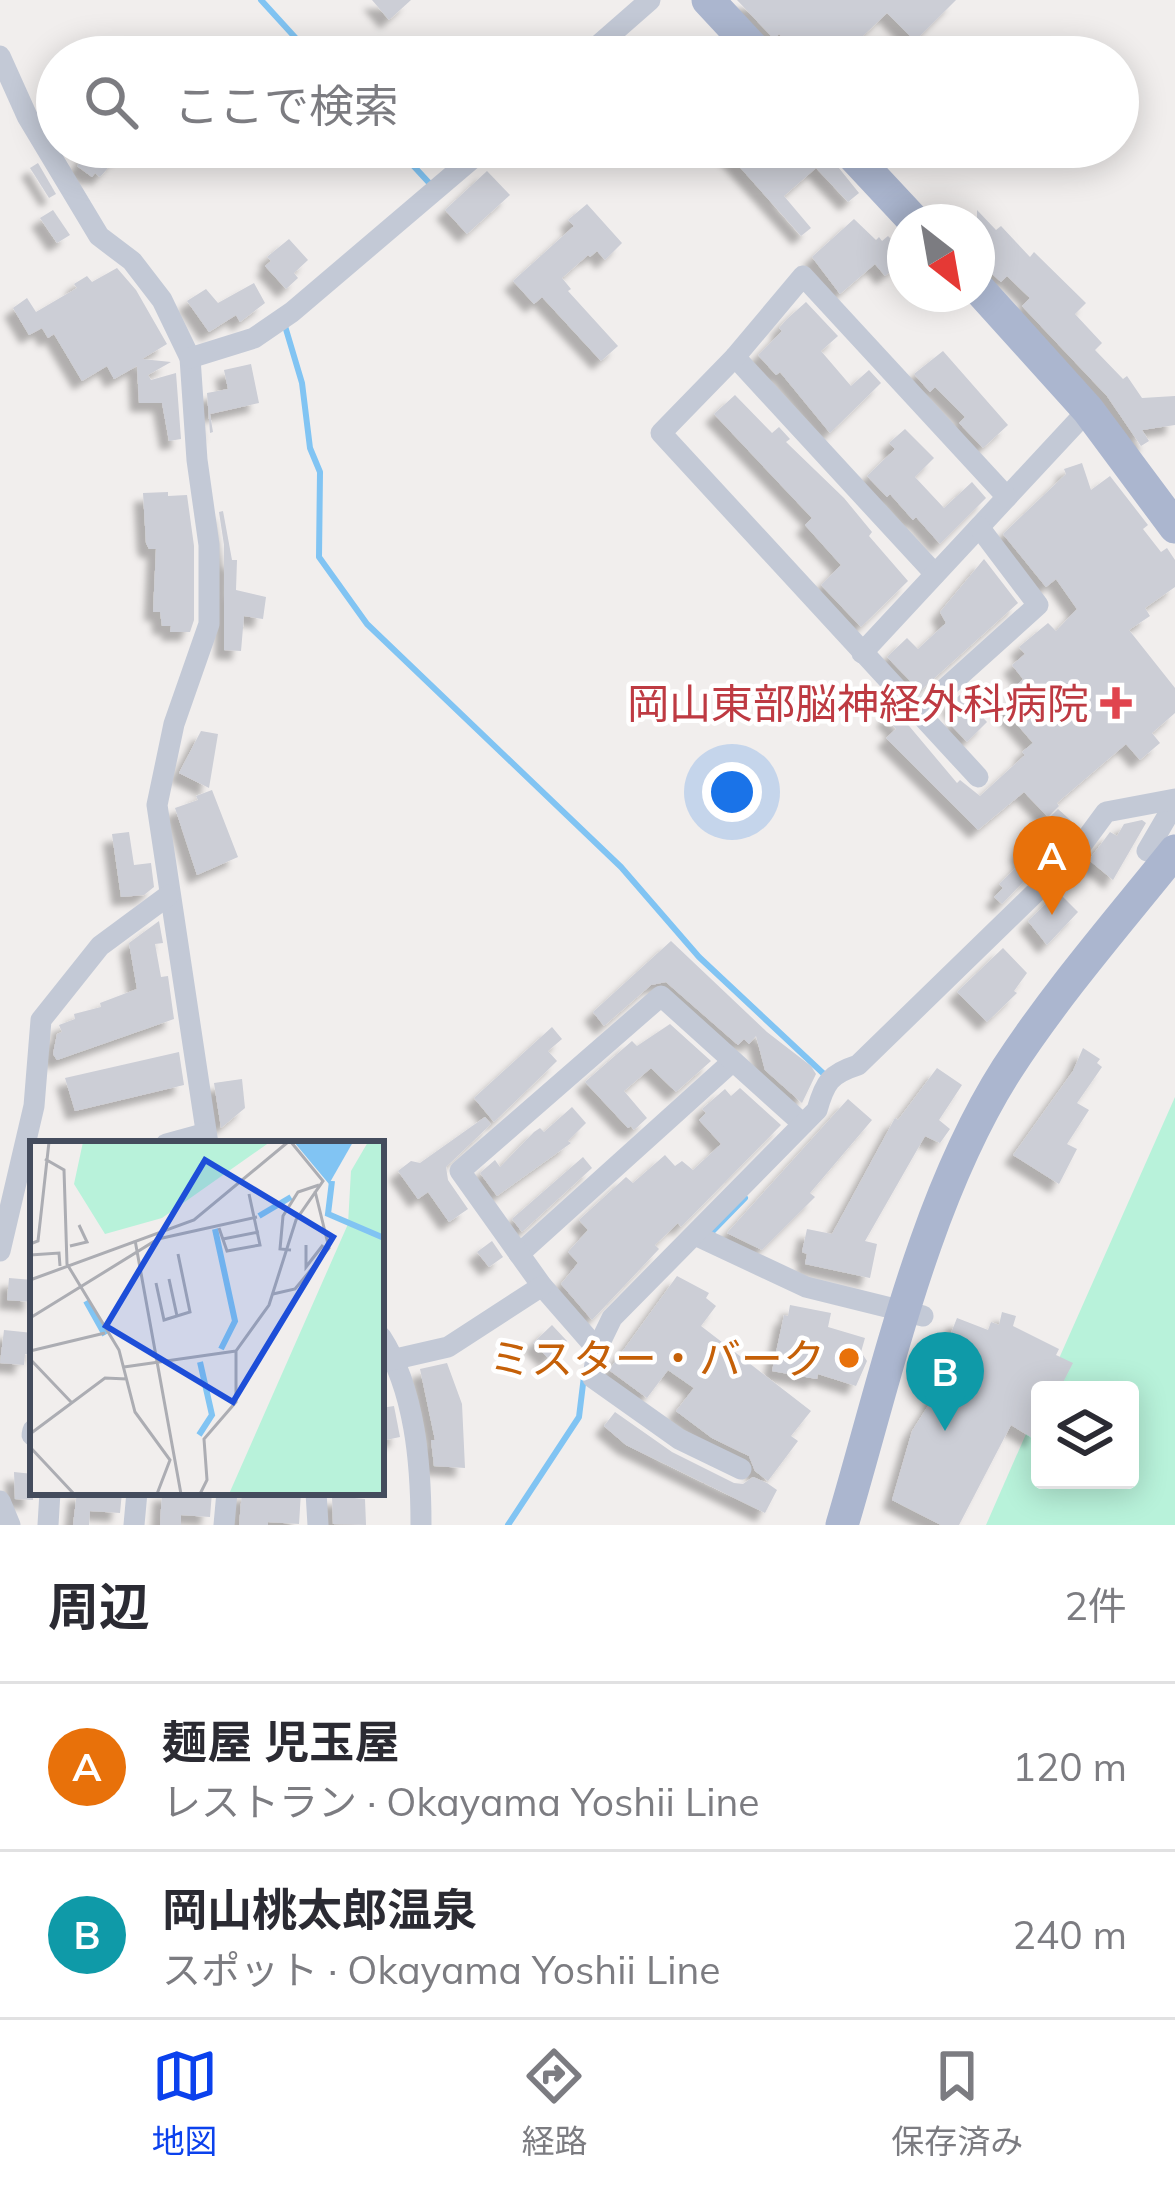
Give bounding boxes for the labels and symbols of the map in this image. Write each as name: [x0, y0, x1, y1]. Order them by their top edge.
north arrow: [887, 204, 995, 312]
place label: 岡山東部脳神経外科病院: [627, 677, 1089, 730]
marker: 岡山東部脳神経外科病院: [1100, 687, 1132, 719]
your location: [702, 762, 762, 822]
pin: A: [1013, 816, 1091, 915]
inset map: [30, 1141, 384, 1495]
place label: ミスター・バーク: [489, 1332, 825, 1385]
pin: B: [906, 1332, 984, 1431]
marker: ミスター・バーク: [836, 1345, 862, 1371]

